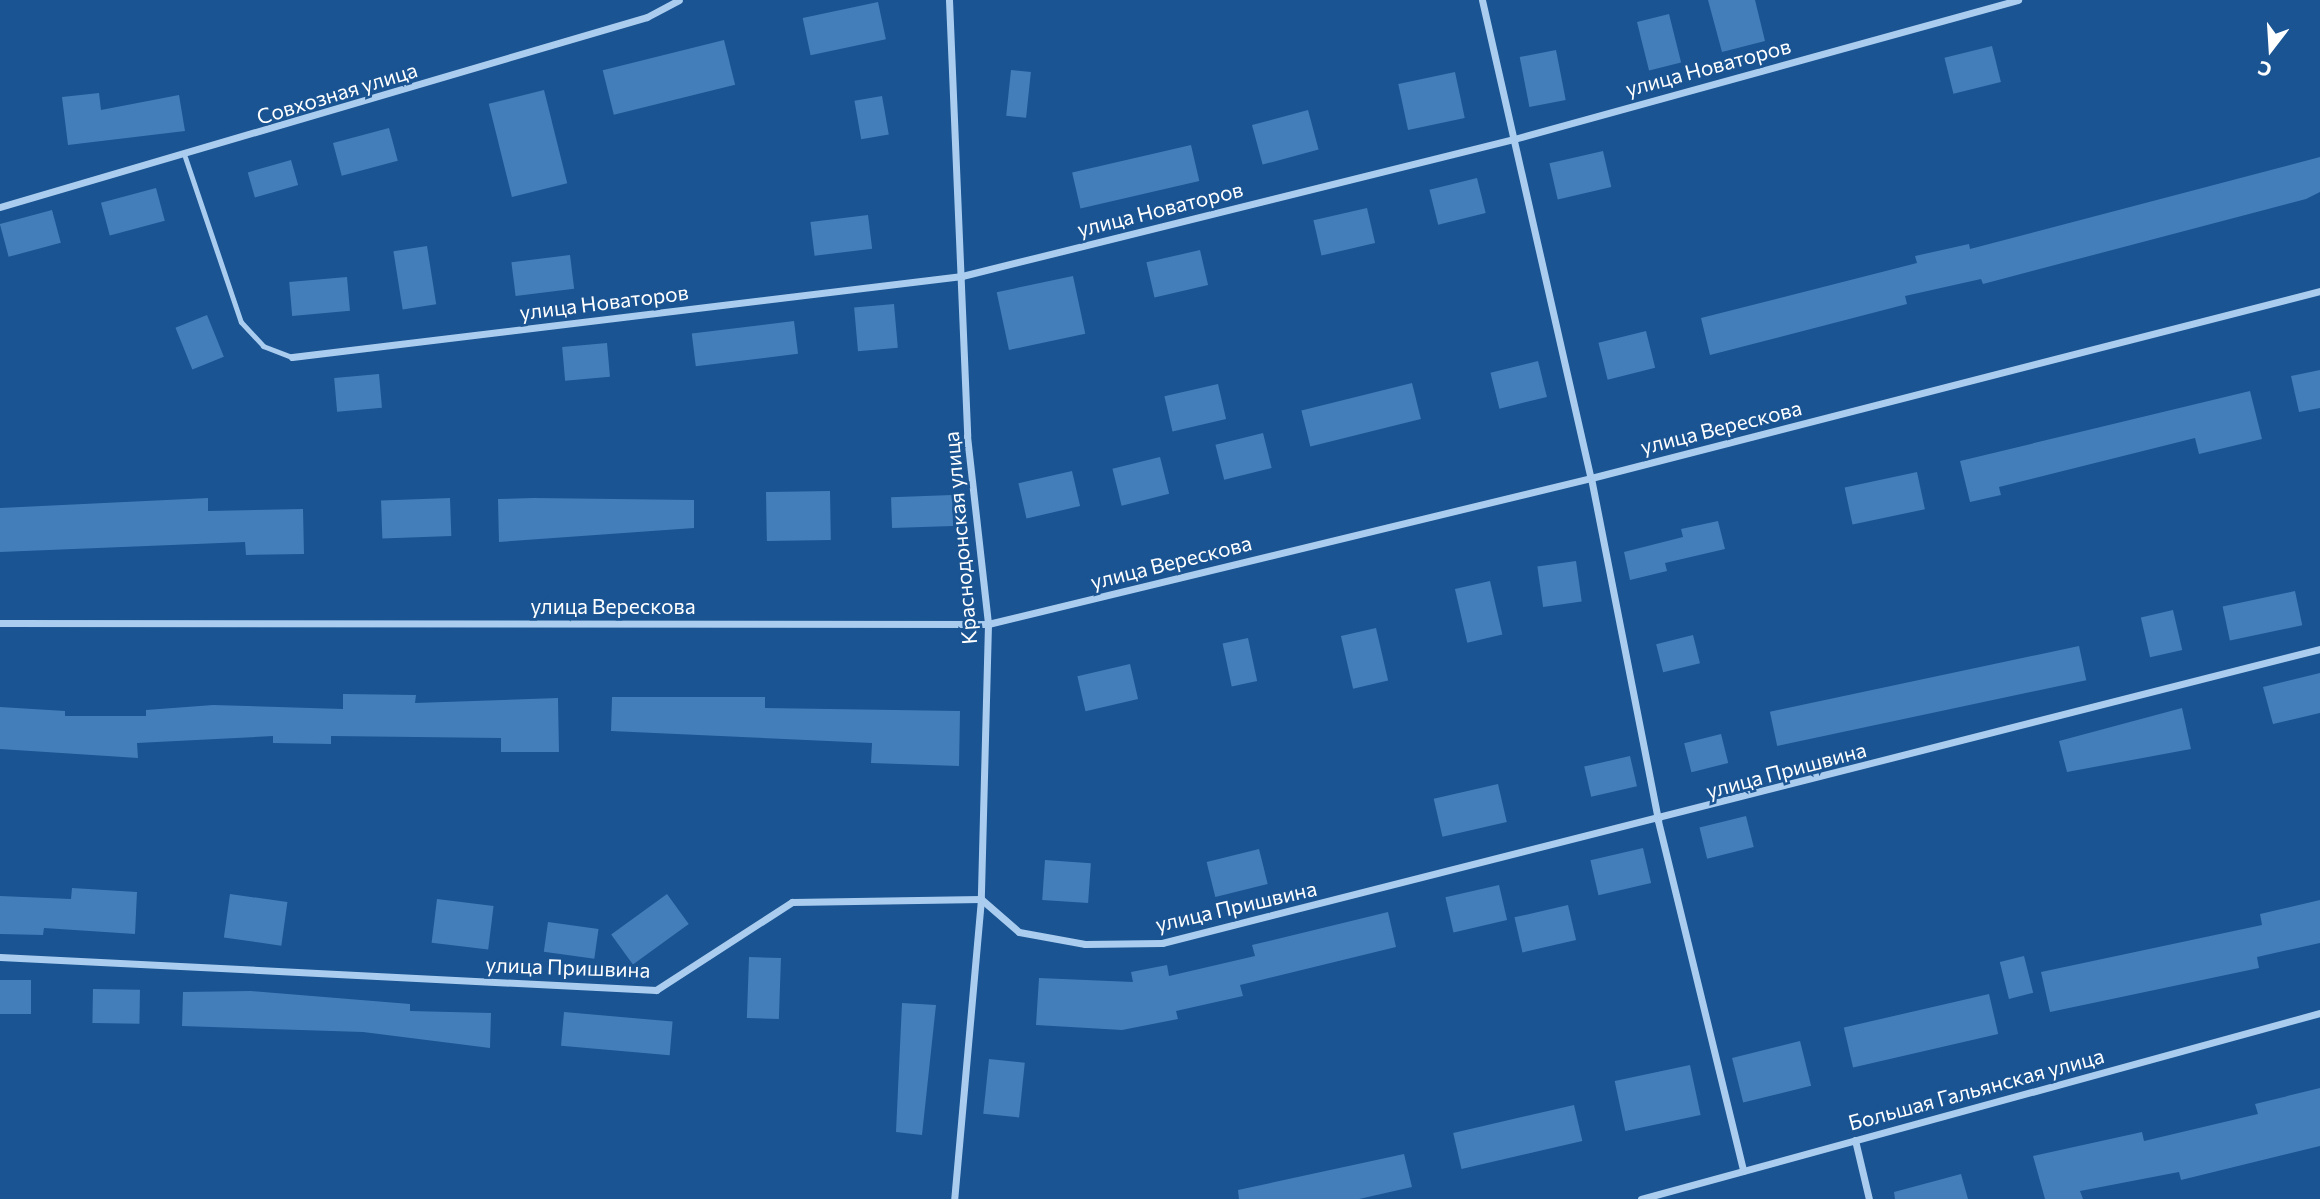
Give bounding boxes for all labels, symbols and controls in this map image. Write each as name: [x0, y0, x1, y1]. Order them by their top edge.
north arrow: [2236, 14, 2306, 84]
street label: улица Новаторов: [1623, 33, 1793, 101]
street label: Совхозная улица: [254, 57, 420, 129]
text: С: [2255, 57, 2274, 82]
street label: улица Новаторов: [1074, 176, 1246, 242]
street label: улица Новаторов: [518, 279, 690, 325]
street label: улица Верескова: [1638, 395, 1804, 459]
street label: Краснодонская улица: [938, 430, 982, 646]
street label: улица Верескова: [1088, 530, 1254, 594]
street label: улица Верескова: [530, 593, 696, 619]
street label: улица Пришвина: [1703, 736, 1869, 804]
street label: улица Пришвина: [1153, 875, 1319, 937]
street label: улица Пришвина: [485, 952, 651, 982]
street label: Большая Гальянская улица: [1845, 1043, 2107, 1135]

